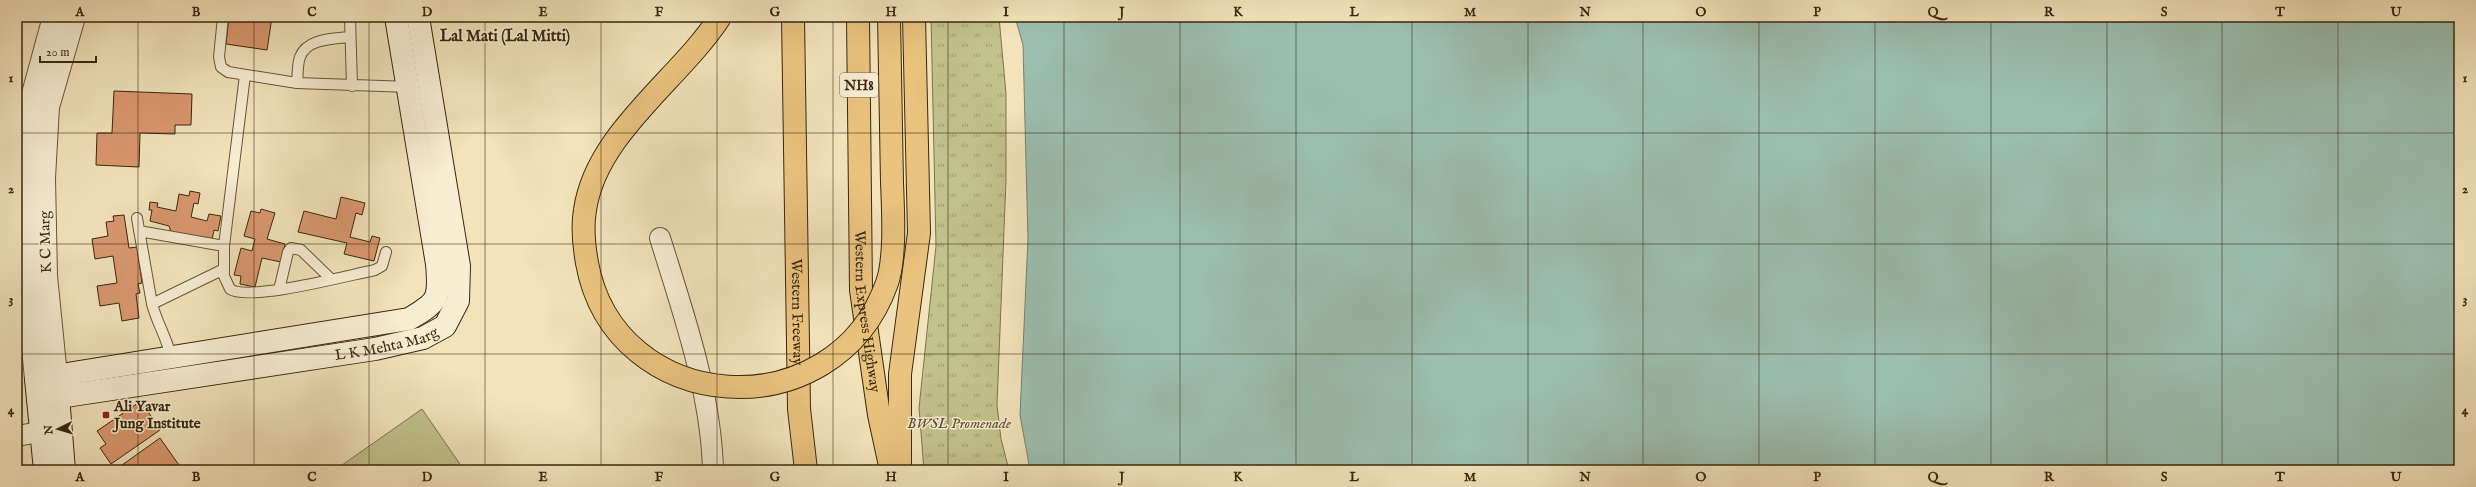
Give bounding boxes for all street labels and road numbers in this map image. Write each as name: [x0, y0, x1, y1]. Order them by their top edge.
road number: NH8: [840, 73, 878, 97]
street label: K C Marg: [35, 210, 56, 273]
street label: Western Express Highway: [850, 230, 885, 394]
street label: Western Freeway: [787, 258, 807, 366]
street label: L K Mehta Marg: [333, 322, 443, 365]

